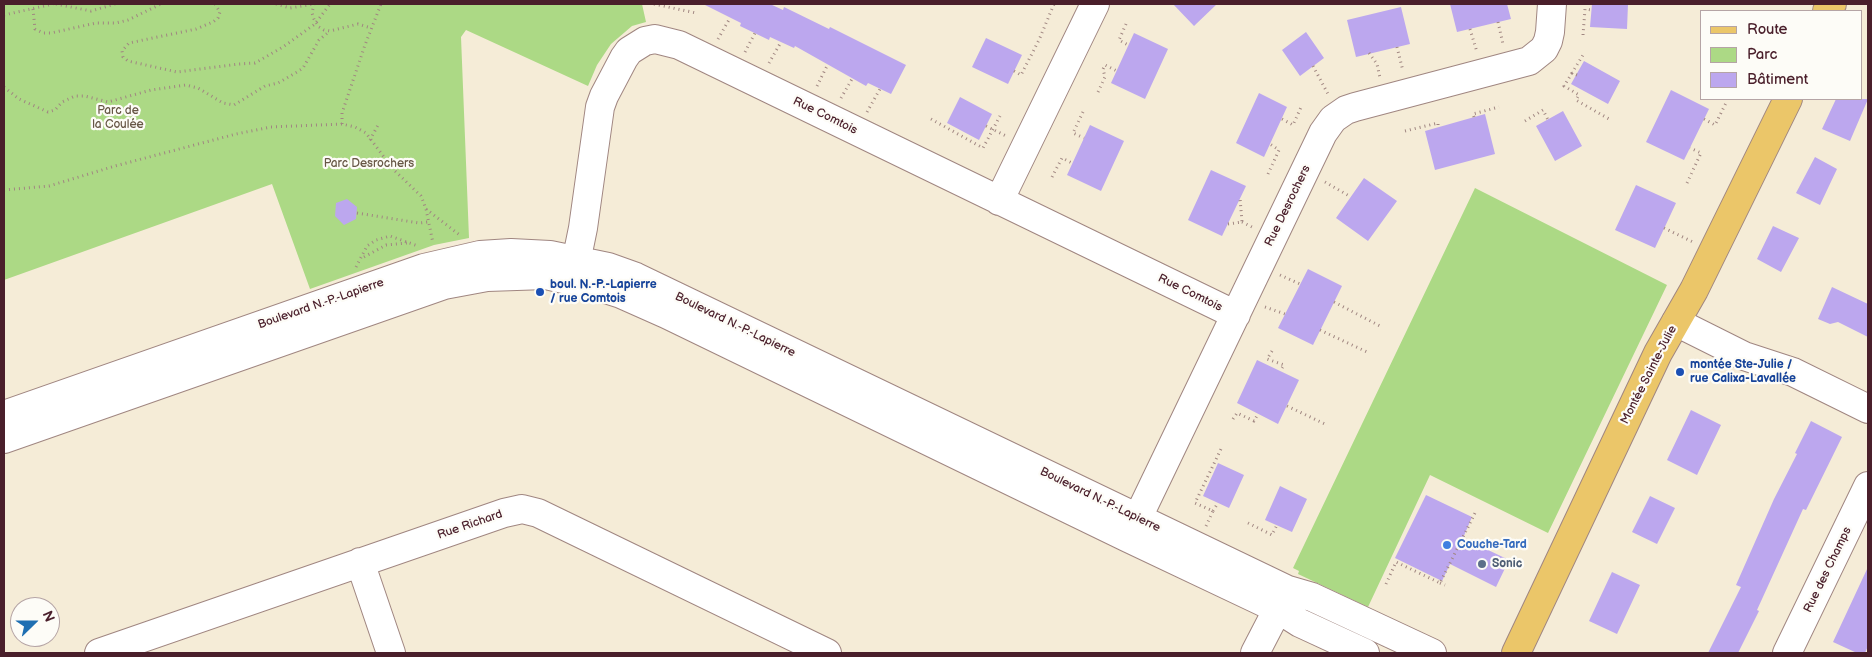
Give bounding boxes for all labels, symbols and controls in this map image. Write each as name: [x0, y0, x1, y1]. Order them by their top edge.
legend: [1700, 10, 1862, 100]
text: Route: [1747, 20, 1787, 39]
text: Parc: [1747, 45, 1777, 64]
text: Bâtiment: [1747, 70, 1808, 89]
street label: Rue Comtois: [791, 94, 859, 138]
park label: Parc de la Coulée: [92, 104, 144, 132]
park label: Parc Desrochers: [324, 157, 414, 171]
street label: Rue Desrochers: [1262, 163, 1314, 249]
street label: Rue Comtois: [1156, 271, 1224, 315]
street label: Boulevard N.-P.-Lapierre: [256, 276, 386, 332]
place label: boul. N.-P.-Lapierre / rue Comtois: [550, 278, 657, 306]
marker: boul. N.-P.-Lapierre / rue Comtois: [534, 286, 546, 298]
street label: Boulevard N.-P.-Lapierre: [672, 290, 798, 360]
street label: Montée Sainte-Julie: [1618, 323, 1680, 427]
place label: montée Ste-Julie / rue Calixa-Lavallée: [1690, 358, 1796, 386]
marker: montée Ste-Julie / rue Calixa-Lavallée: [1674, 366, 1686, 378]
street label: Boulevard N.-P.-Lapierre: [1037, 465, 1163, 535]
street label: Rue Richard: [436, 507, 504, 543]
street label: Rue des Champs: [1801, 525, 1855, 615]
place label: Couche-Tard: [1457, 538, 1527, 552]
marker: Couche-Tard: [1441, 539, 1453, 551]
place label: Sonic: [1492, 557, 1522, 571]
marker: Sonic: [1476, 558, 1488, 570]
north arrow: [10, 597, 60, 647]
text: N: [39, 609, 58, 625]

